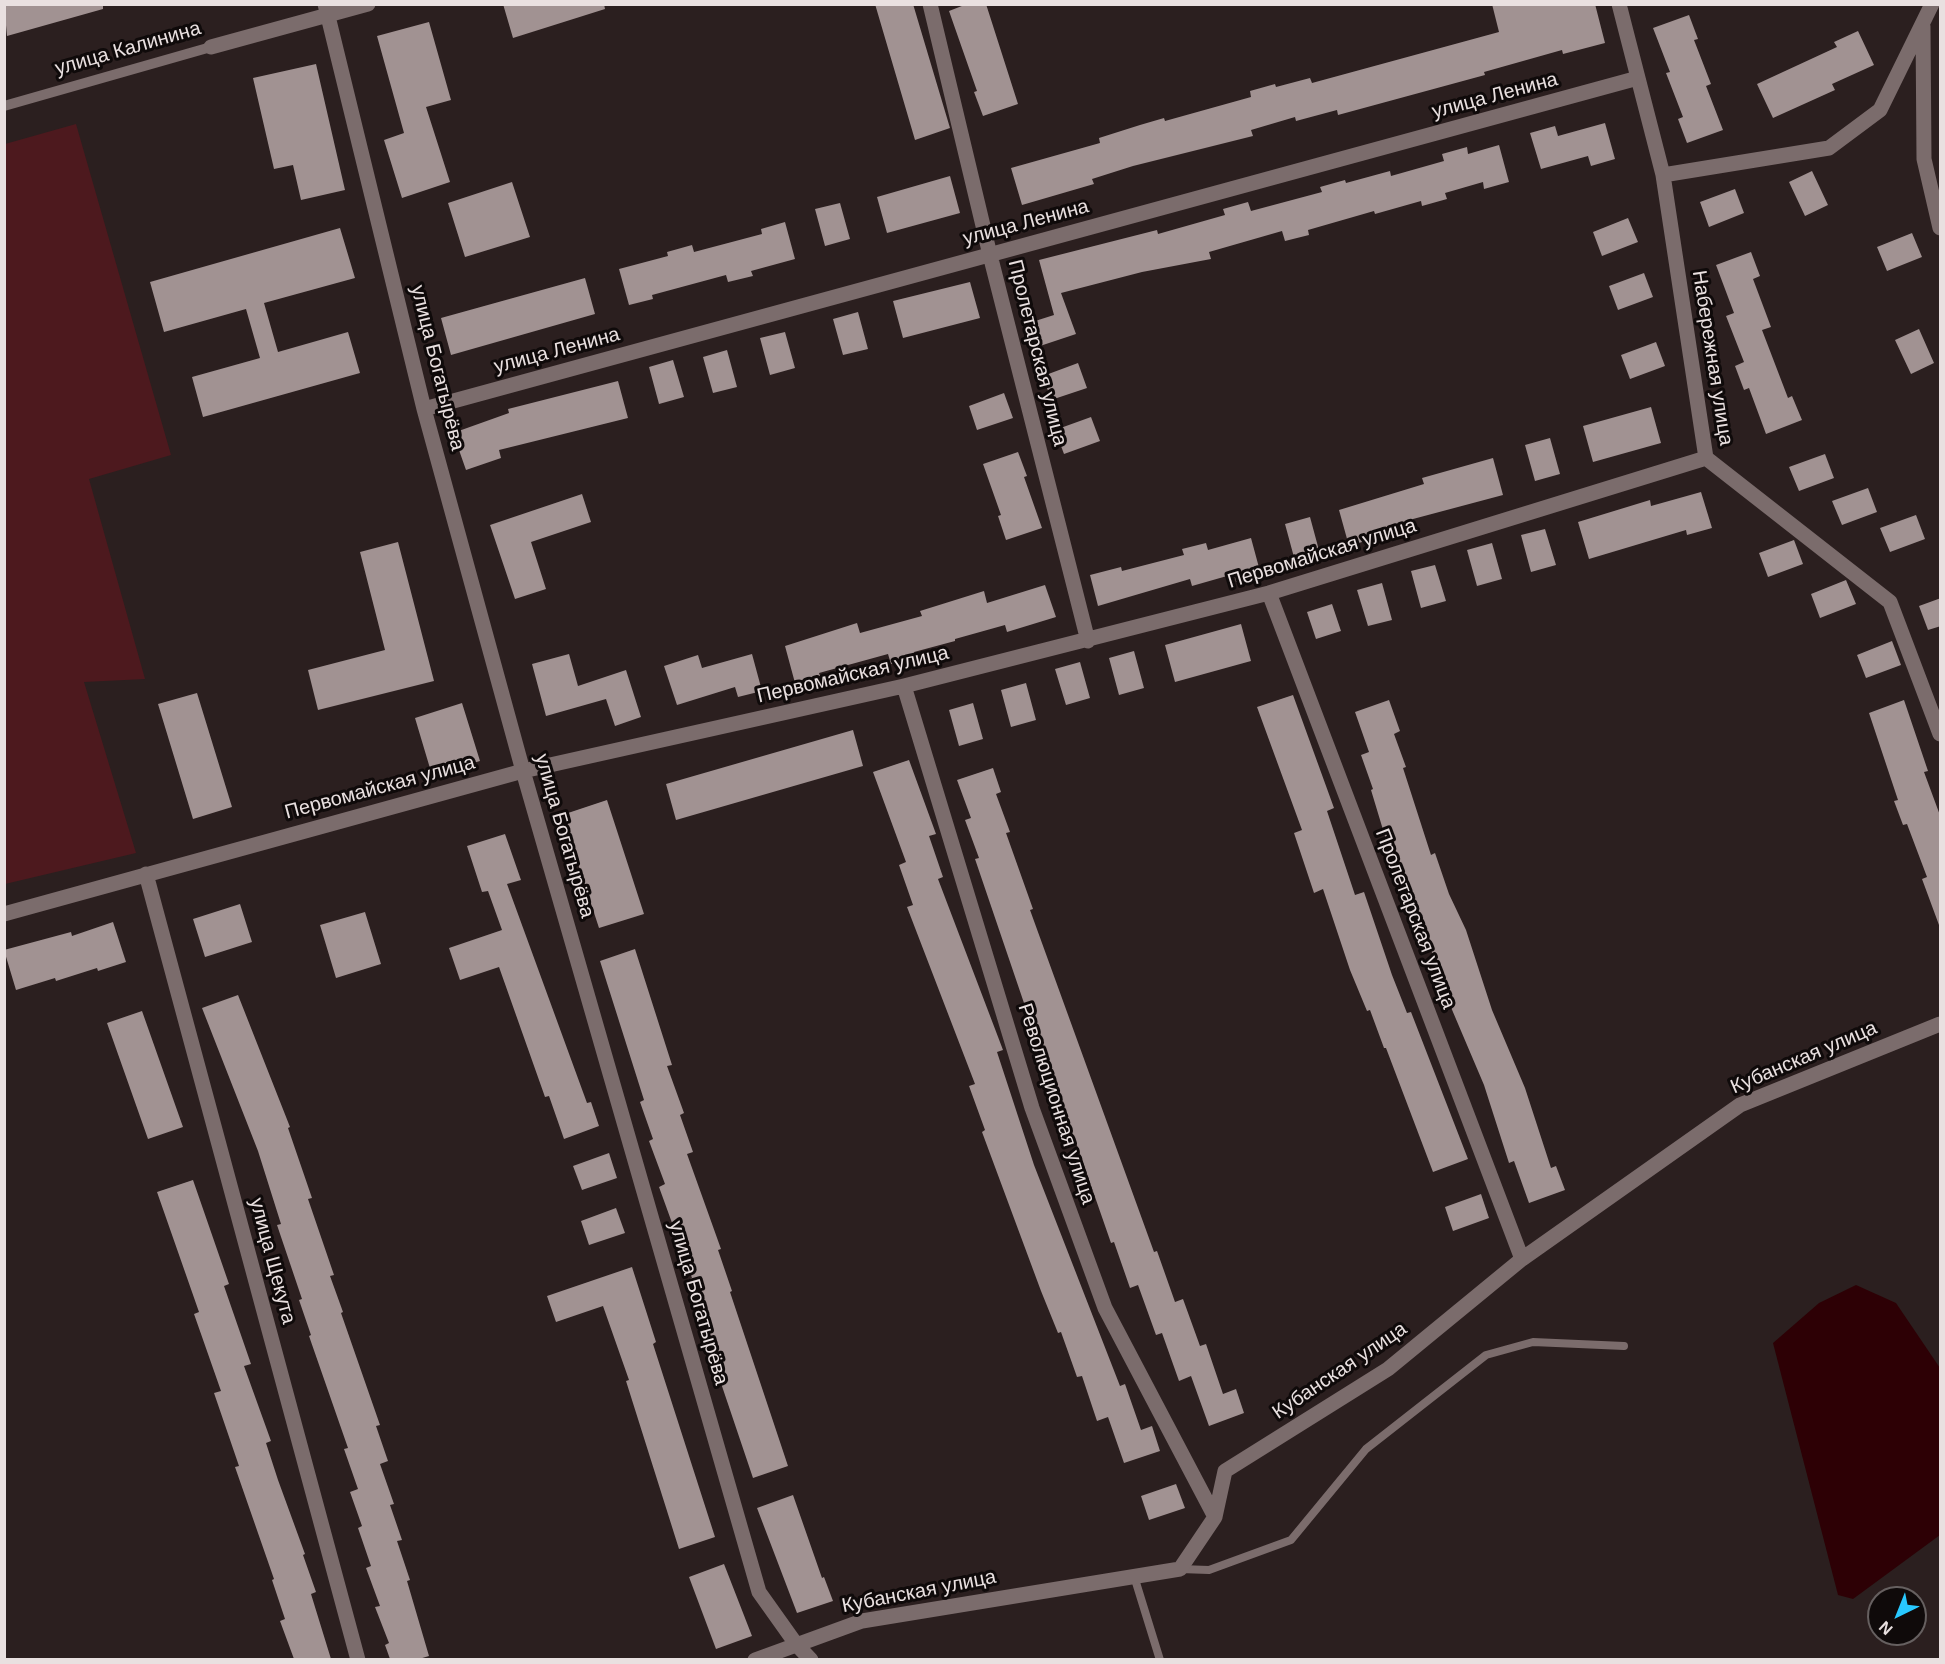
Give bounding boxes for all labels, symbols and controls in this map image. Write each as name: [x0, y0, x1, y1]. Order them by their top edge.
street label: улица Калинина: [52, 17, 204, 81]
street label: улица Ленина: [1430, 68, 1560, 124]
street label: улица Ленина: [961, 195, 1091, 251]
street label: Пролетарская улица: [1002, 257, 1072, 449]
street label: Набережная улица: [1686, 269, 1738, 447]
street label: улица Богатырёва: [405, 283, 469, 453]
street label: улица Ленина: [492, 323, 622, 379]
street label: Первомайская улица: [1225, 514, 1419, 594]
street label: Первомайская улица: [755, 641, 951, 709]
street label: Первомайская улица: [282, 751, 478, 825]
street label: улица Богатырёва: [529, 751, 599, 921]
street label: Пролетарская улица: [1370, 825, 1460, 1013]
street label: Революционная улица: [1012, 1001, 1100, 1207]
street label: Кубанская улица: [1727, 1016, 1881, 1100]
street label: улица Щекута: [244, 1195, 300, 1327]
street label: улица Богатырёва: [663, 1218, 733, 1388]
street label: Кубанская улица: [1268, 1317, 1412, 1425]
street label: Кубанская улица: [840, 1565, 998, 1619]
north arrow: [1867, 1586, 1927, 1646]
text: N: [1876, 1618, 1896, 1638]

